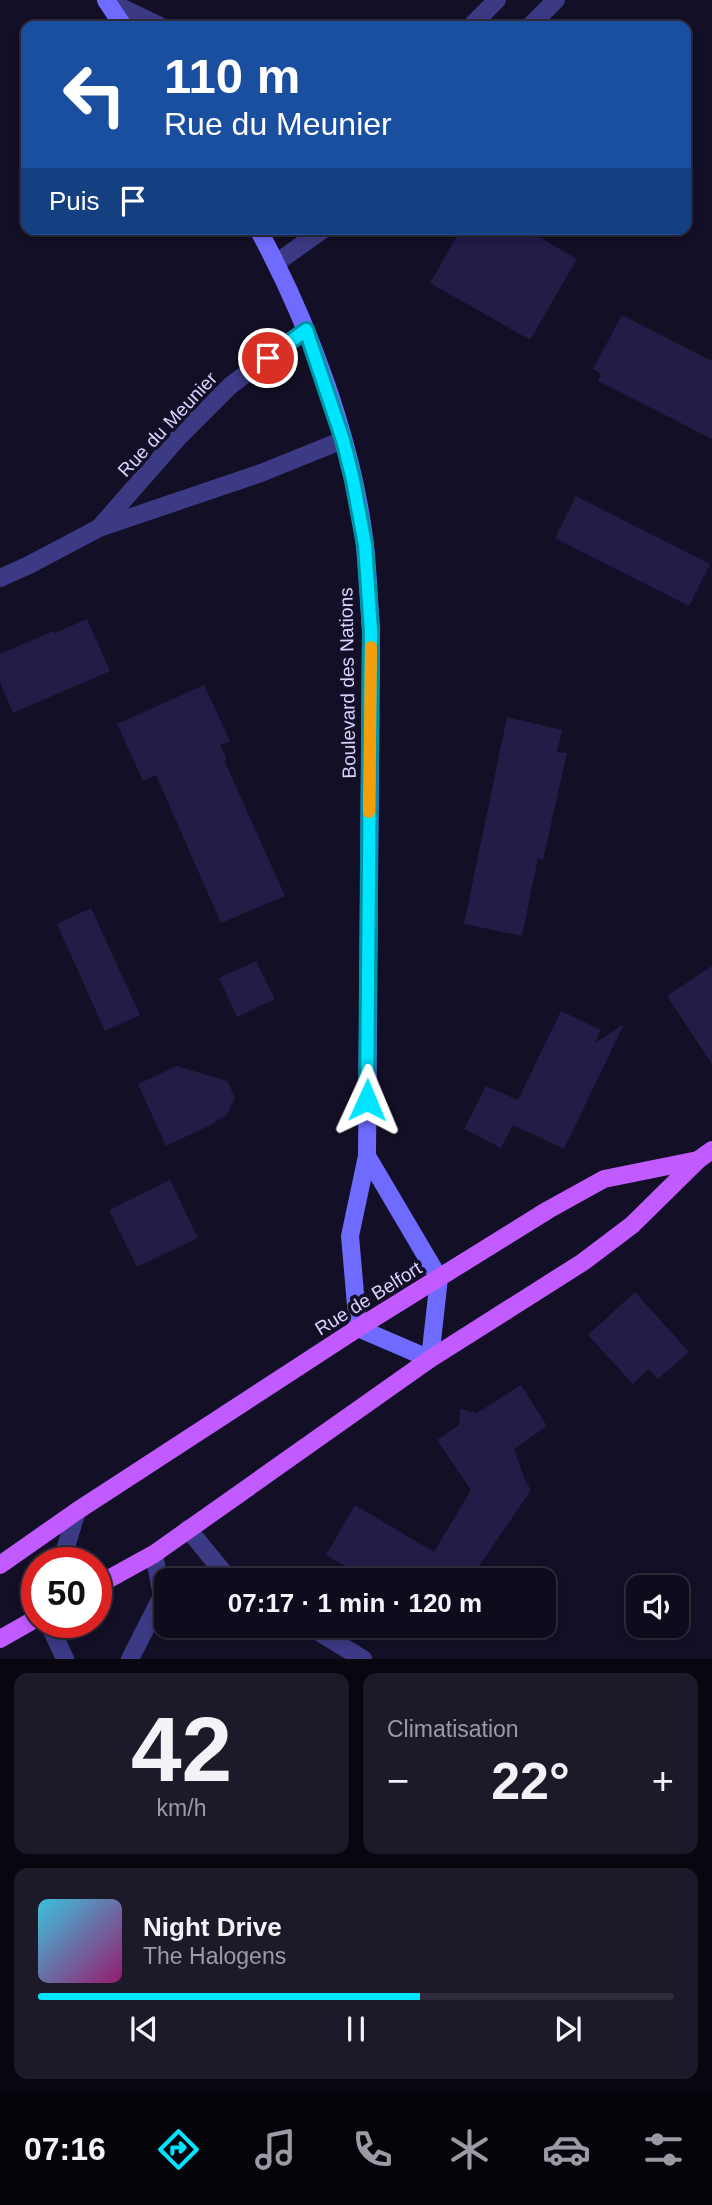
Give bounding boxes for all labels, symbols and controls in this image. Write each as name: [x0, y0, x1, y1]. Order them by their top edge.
icon: left: [49, 49, 140, 140]
text: 110 m: [164, 49, 300, 103]
text: Rue du Meunier: [164, 106, 392, 142]
icon: arrive: [114, 182, 152, 220]
text: Puis: [49, 186, 100, 216]
pin: [238, 328, 298, 388]
icon: arrive: [249, 339, 287, 377]
street label: Rue du Meunier: [114, 367, 222, 481]
street label: Boulevard des Nations: [335, 587, 360, 779]
position arrow: [330, 1063, 404, 1137]
street label: Rue de Belfort: [311, 1257, 426, 1340]
speed limit sign: 50: [21, 1547, 112, 1638]
map controls: [626, 1575, 689, 1638]
button: sound: [626, 1575, 689, 1638]
text: 07:17 · 1 min · 120 m: [228, 1588, 482, 1618]
text: 42: [131, 1699, 232, 1800]
text: Climatisation: [387, 1716, 519, 1742]
text: 22°: [491, 1752, 570, 1810]
text: −: [387, 1760, 409, 1802]
text: +: [652, 1760, 674, 1802]
text: km/h: [157, 1795, 206, 1821]
text: Night Drive: [143, 1912, 282, 1942]
text: The Halogens: [143, 1943, 286, 1969]
icon: previous: [125, 2010, 163, 2048]
icon: pause: [337, 2010, 375, 2048]
icon: next: [549, 2010, 587, 2048]
icon: directions: [154, 2125, 203, 2174]
icon: music: [251, 2125, 300, 2174]
icon: phone: [348, 2125, 397, 2174]
icon: climate: [445, 2125, 494, 2174]
icon: car: [542, 2125, 591, 2174]
icon: filters: [639, 2125, 688, 2174]
text: 07:16: [24, 2131, 106, 2167]

